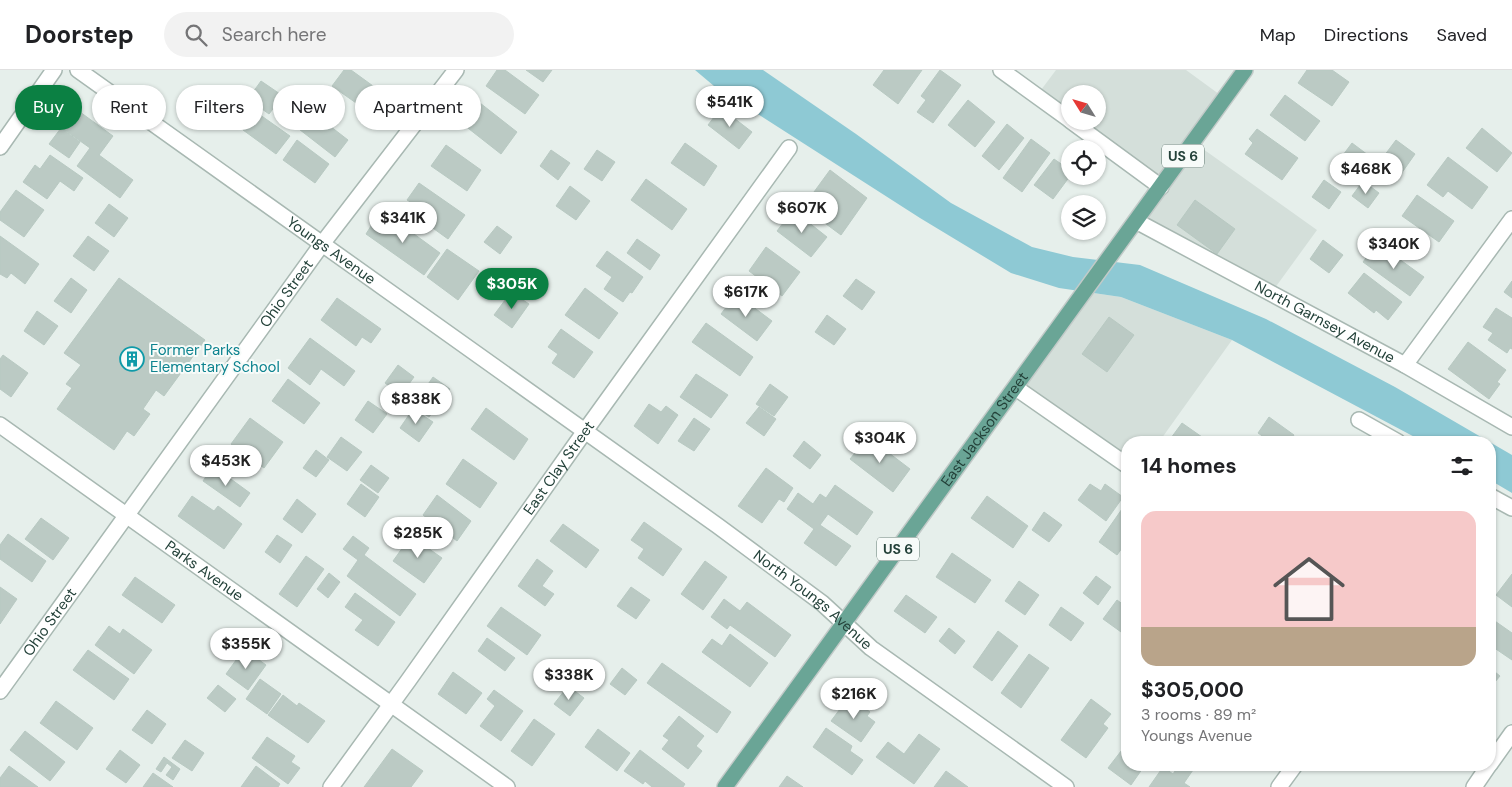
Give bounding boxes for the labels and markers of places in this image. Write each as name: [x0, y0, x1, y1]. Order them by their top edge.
pin: $541K: [695, 85, 765, 128]
pin: $468K: [1331, 152, 1401, 195]
pin: $607K: [767, 191, 837, 234]
pin: $341K: [368, 202, 438, 244]
pin: $340K: [1359, 228, 1429, 270]
pin: $305K: [477, 268, 547, 310]
pin: $617K: [711, 276, 781, 318]
place label: Former Parks Elementary School: [150, 340, 280, 377]
building icon: Former Parks Elementary School: [119, 346, 145, 372]
pin: $838K: [381, 382, 451, 425]
pin: $304K: [845, 422, 915, 464]
pin: $453K: [191, 444, 261, 487]
pin: $285K: [383, 516, 453, 559]
pin: $355K: [211, 628, 281, 670]
pin: $338K: [534, 658, 604, 701]
pin: $216K: [819, 678, 889, 720]

